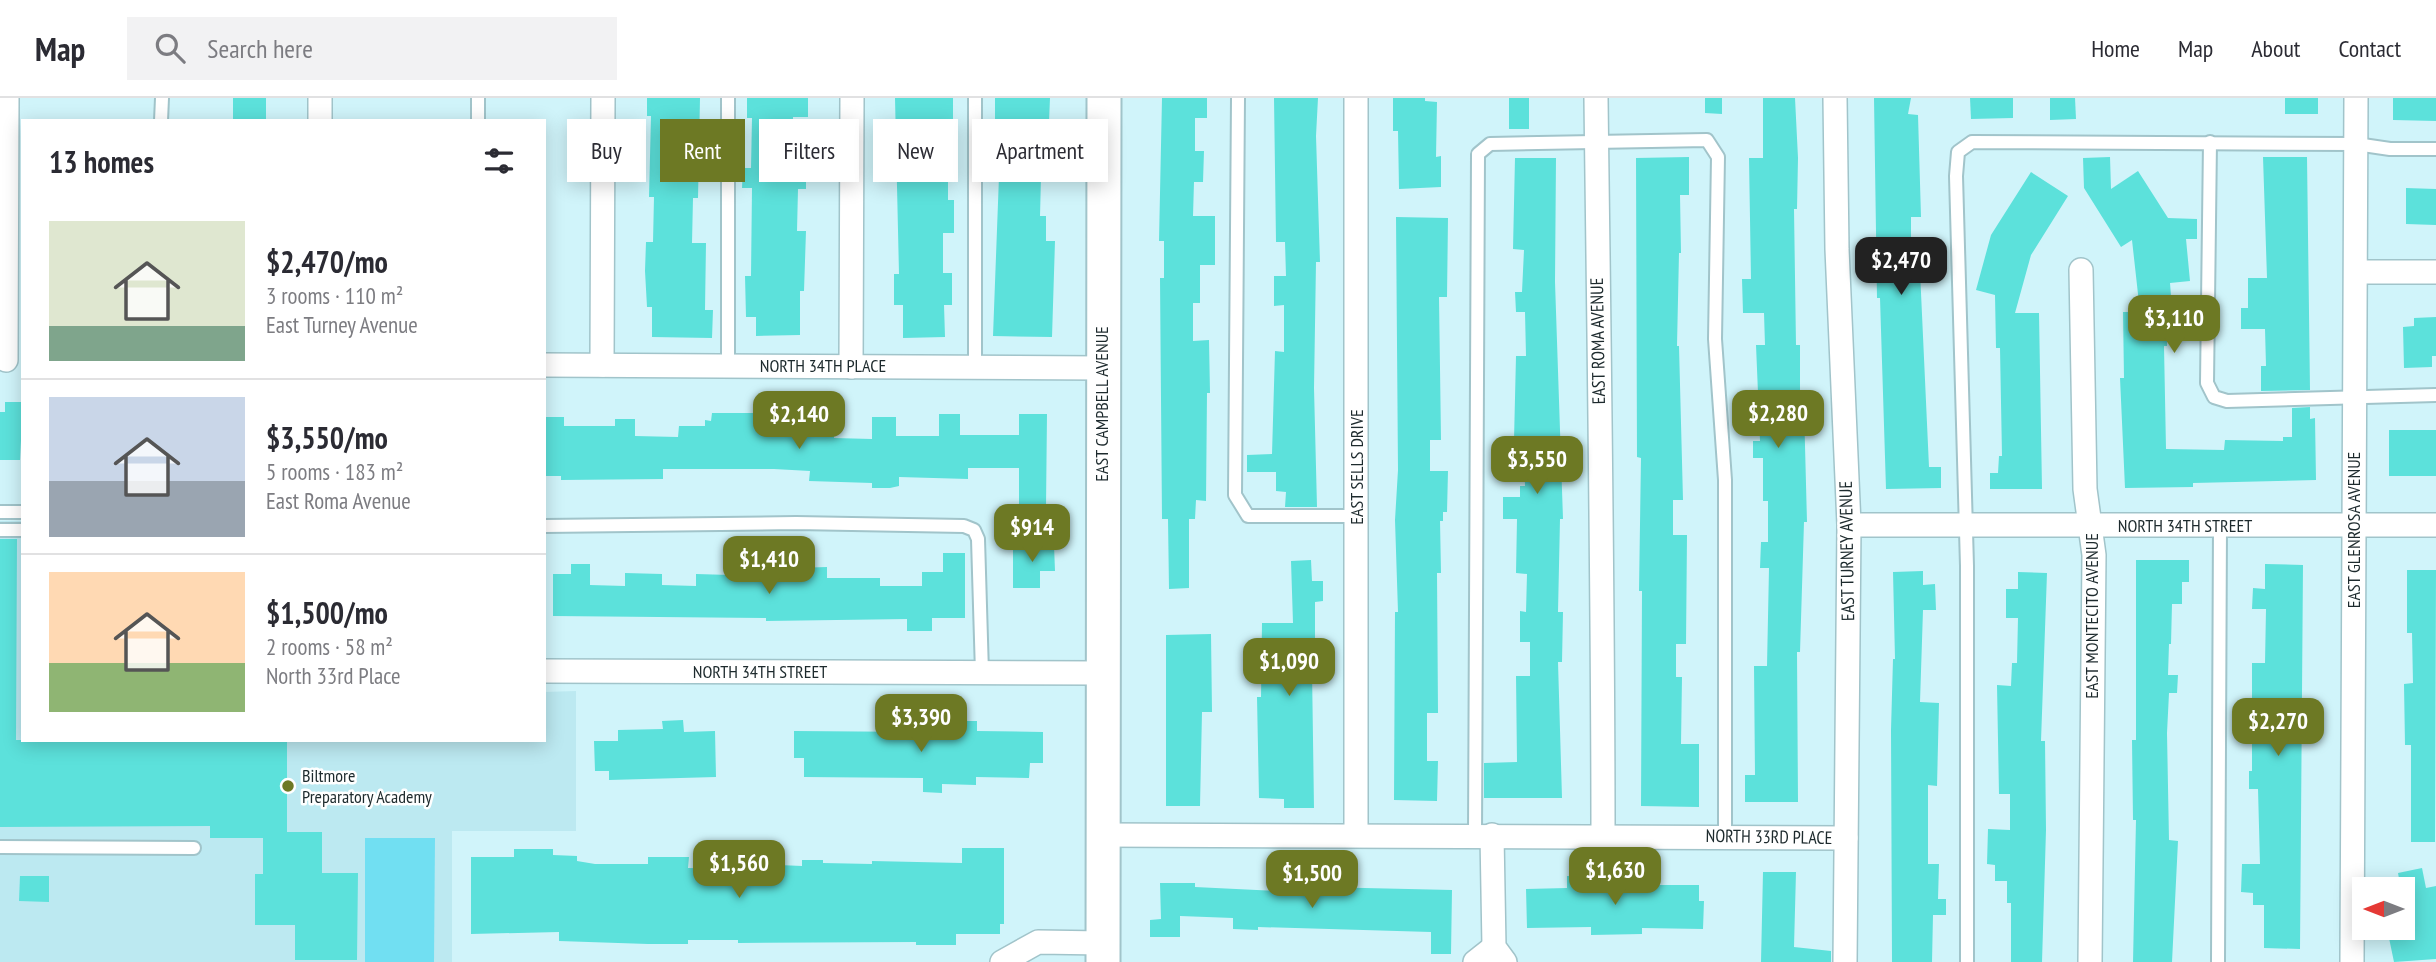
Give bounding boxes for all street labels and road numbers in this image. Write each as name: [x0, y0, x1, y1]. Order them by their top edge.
street label: EAST ROMA AVENUE: [1585, 278, 1610, 405]
street label: EAST CAMPBELL AVENUE: [1090, 326, 1113, 482]
street label: NORTH 34TH PLACE: [760, 354, 886, 377]
street label: EAST SELLS DRIVE: [1345, 409, 1368, 525]
street label: EAST GLENROSA AVENUE: [2342, 452, 2365, 608]
street label: EAST TURNEY AVENUE: [1834, 481, 1859, 621]
street label: NORTH 34TH STREET: [2118, 514, 2252, 537]
street label: EAST MONTECITO AVENUE: [2080, 533, 2103, 699]
street label: NORTH 34TH STREET: [693, 660, 827, 683]
street label: NORTH 33RD PLACE: [1705, 824, 1833, 849]

